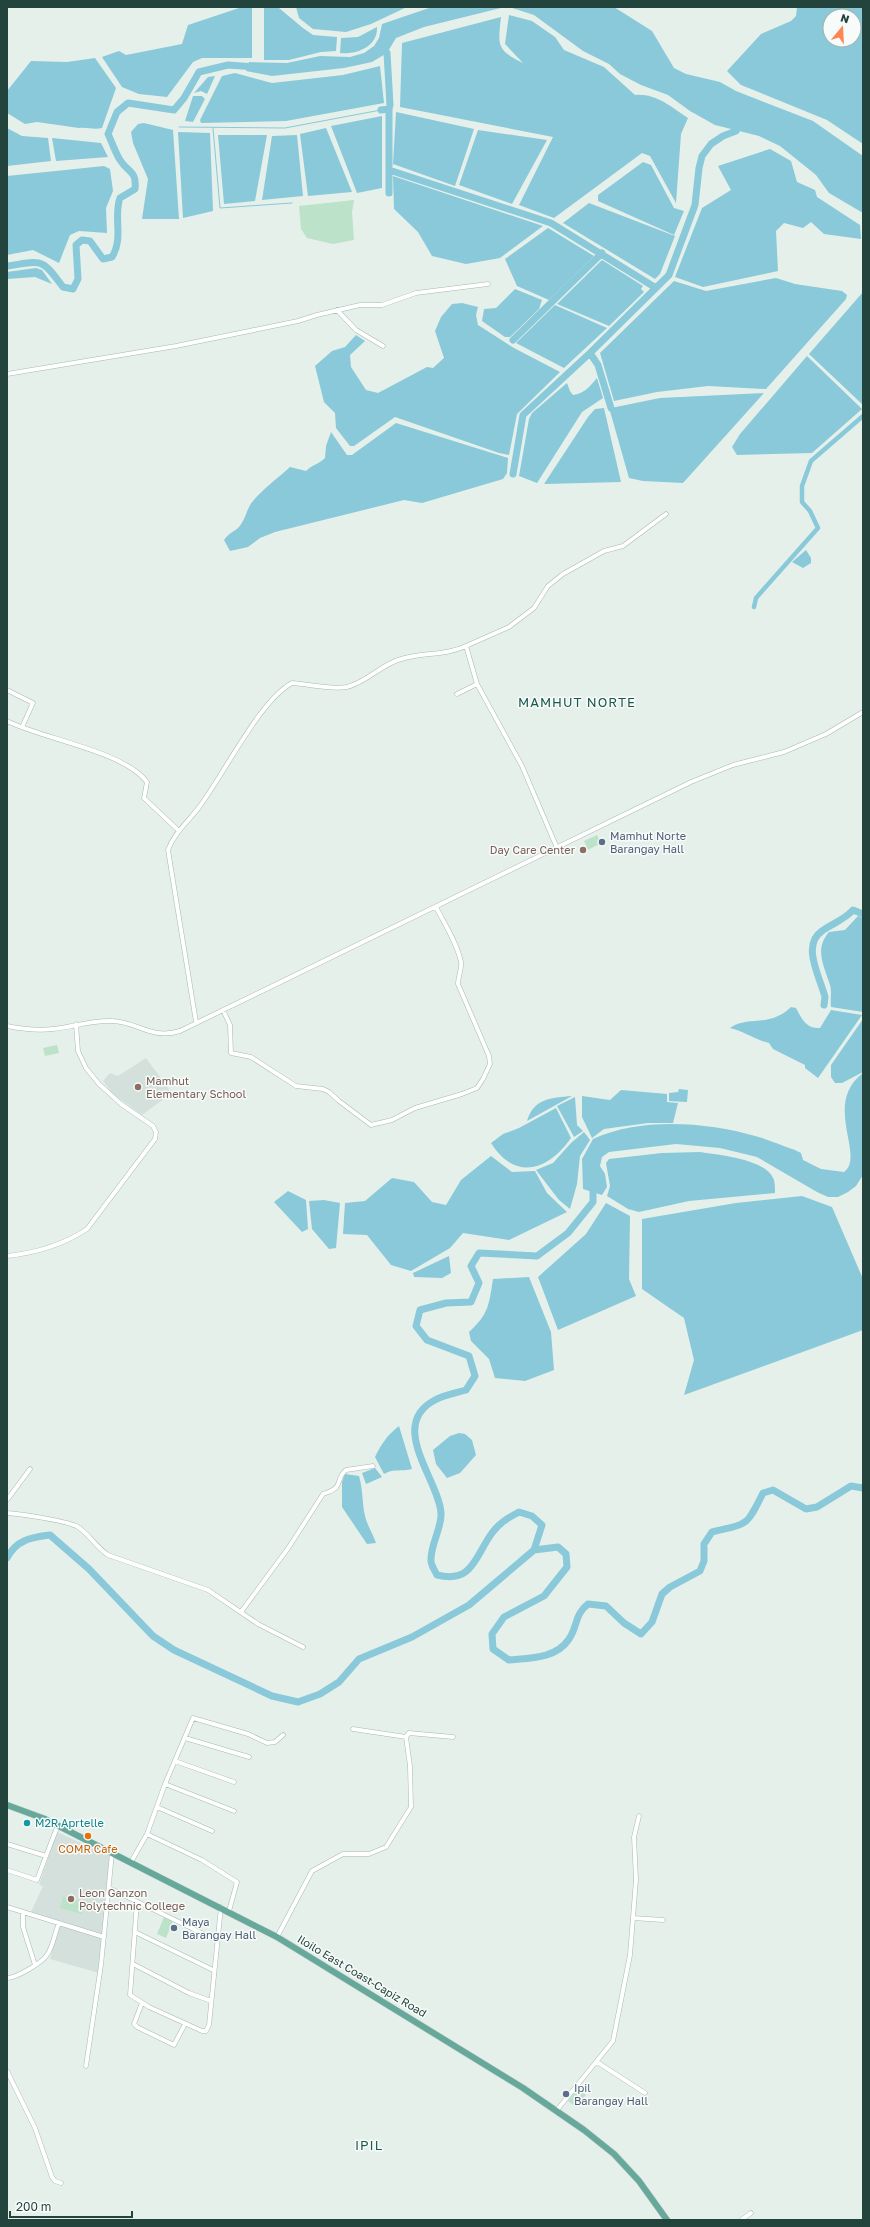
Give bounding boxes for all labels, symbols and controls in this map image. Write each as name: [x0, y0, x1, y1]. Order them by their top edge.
north arrow: [822, 8, 862, 48]
text: N: [839, 11, 851, 25]
district label: MAMHUT NORTE: [518, 694, 636, 710]
place label: Mamhut Norte Barangay Hall: [610, 829, 686, 855]
marker: Mamhut Norte Barangay Hall: [597, 837, 607, 847]
place label: Day Care Center: [490, 843, 576, 856]
marker: Day Care Center: [578, 845, 588, 855]
place label: Mamhut Elementary School: [146, 1074, 246, 1100]
marker: Mamhut Elementary School: [133, 1082, 143, 1092]
place label: M2R Aprtelle: [35, 1816, 104, 1829]
marker: M2R Aprtelle: [22, 1818, 32, 1828]
marker: COMR Cafe: [83, 1831, 93, 1841]
place label: COMR Cafe: [58, 1842, 118, 1855]
place label: Leon Ganzon Polytechnic College: [79, 1886, 185, 1912]
marker: Leon Ganzon Polytechnic College: [66, 1894, 76, 1904]
place label: Maya Barangay Hall: [182, 1915, 257, 1941]
marker: Maya Barangay Hall: [169, 1923, 179, 1933]
street label: Iloilo East Coast-Capiz Road: [295, 1932, 429, 2019]
place label: Ipil Barangay Hall: [574, 2081, 649, 2107]
marker: Ipil Barangay Hall: [561, 2089, 571, 2099]
district label: IPIL: [355, 2137, 383, 2153]
scale bar: [10, 2193, 132, 2219]
text: 200 m: [16, 2199, 51, 2214]

